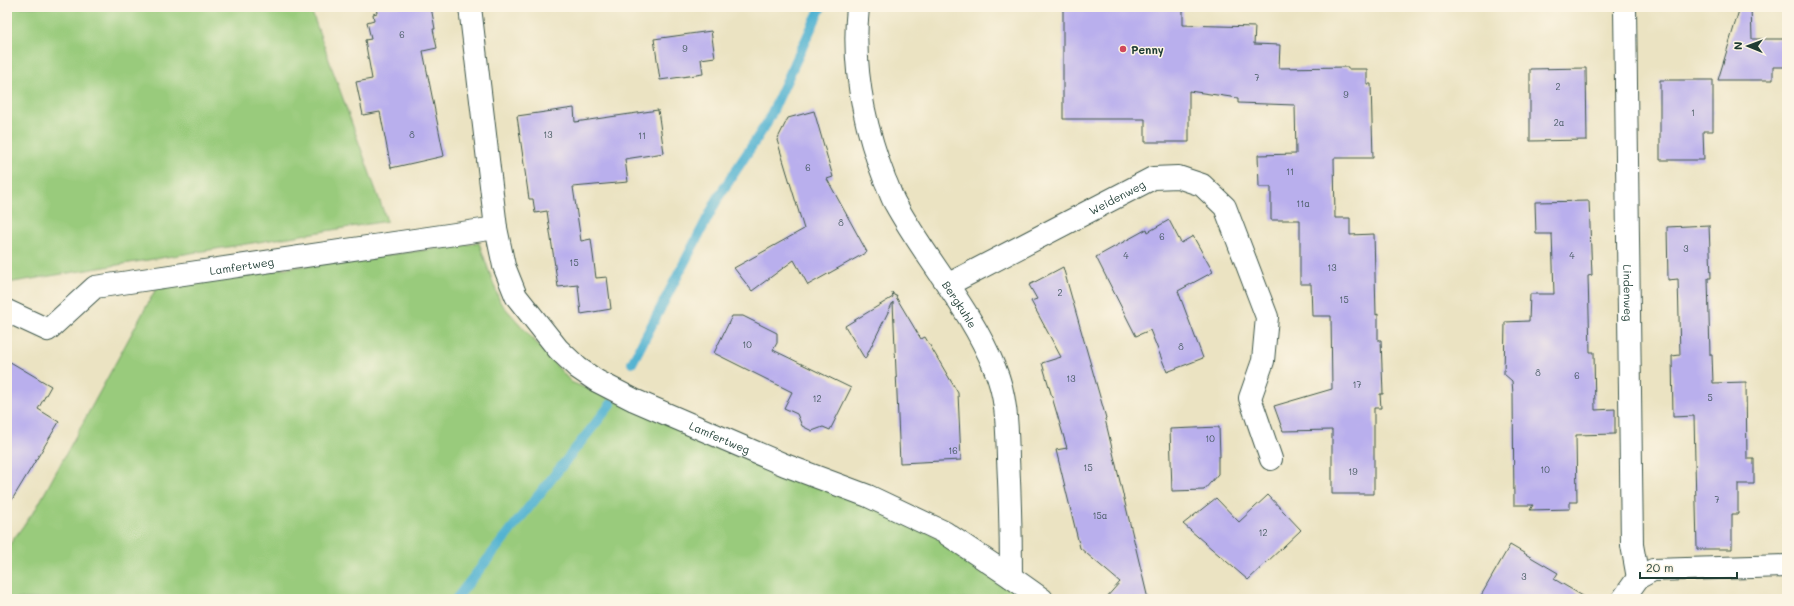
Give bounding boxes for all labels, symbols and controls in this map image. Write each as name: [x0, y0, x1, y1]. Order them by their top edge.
north arrow: [1728, 26, 1768, 66]
house number: 6: [399, 29, 405, 40]
place label: Penny: [1131, 42, 1164, 57]
text: N: [1730, 42, 1745, 50]
house number: 9: [682, 43, 688, 54]
marker: Penny: [1118, 44, 1128, 54]
house number: 7: [1254, 72, 1260, 83]
house number: 2: [1555, 81, 1561, 92]
house number: 9: [1343, 89, 1349, 100]
house number: 1: [1691, 107, 1695, 118]
house number: 2a: [1554, 117, 1565, 128]
house number: 8: [409, 129, 415, 140]
house number: 13: [543, 129, 553, 140]
house number: 11: [638, 130, 646, 141]
house number: 6: [805, 162, 811, 173]
house number: 11: [1286, 166, 1294, 177]
street label: Weidenweg: [1086, 176, 1147, 218]
house number: 11a: [1296, 198, 1310, 209]
house number: 8: [838, 217, 844, 228]
house number: 6: [1159, 231, 1165, 242]
house number: 3: [1683, 243, 1689, 254]
house number: 4: [1123, 250, 1129, 261]
house number: 4: [1569, 250, 1575, 261]
street label: Lamfertweg: [208, 253, 275, 278]
house number: 15: [569, 257, 579, 268]
house number: 13: [1327, 262, 1337, 273]
street label: Lindenweg: [1621, 264, 1637, 322]
street label: Bergkuhle: [939, 278, 981, 331]
house number: 2: [1057, 287, 1063, 298]
house number: 15: [1339, 294, 1349, 305]
house number: 10: [742, 339, 752, 350]
house number: 8: [1178, 341, 1184, 352]
house number: 8: [1535, 367, 1541, 378]
house number: 6: [1574, 370, 1580, 381]
house number: 13: [1066, 373, 1076, 384]
house number: 17: [1352, 379, 1362, 390]
house number: 5: [1707, 392, 1713, 403]
house number: 12: [812, 393, 822, 404]
street label: Lamfertweg: [687, 417, 753, 457]
house number: 10: [1205, 433, 1215, 444]
house number: 16: [948, 445, 958, 456]
house number: 15: [1083, 462, 1093, 473]
house number: 10: [1540, 464, 1550, 475]
house number: 19: [1348, 466, 1358, 477]
house number: 7: [1714, 494, 1720, 505]
house number: 15a: [1093, 510, 1108, 521]
house number: 12: [1258, 527, 1268, 538]
scale bar: [1640, 554, 1737, 580]
text: 20 m: [1646, 559, 1674, 575]
house number: 3: [1521, 571, 1527, 582]

